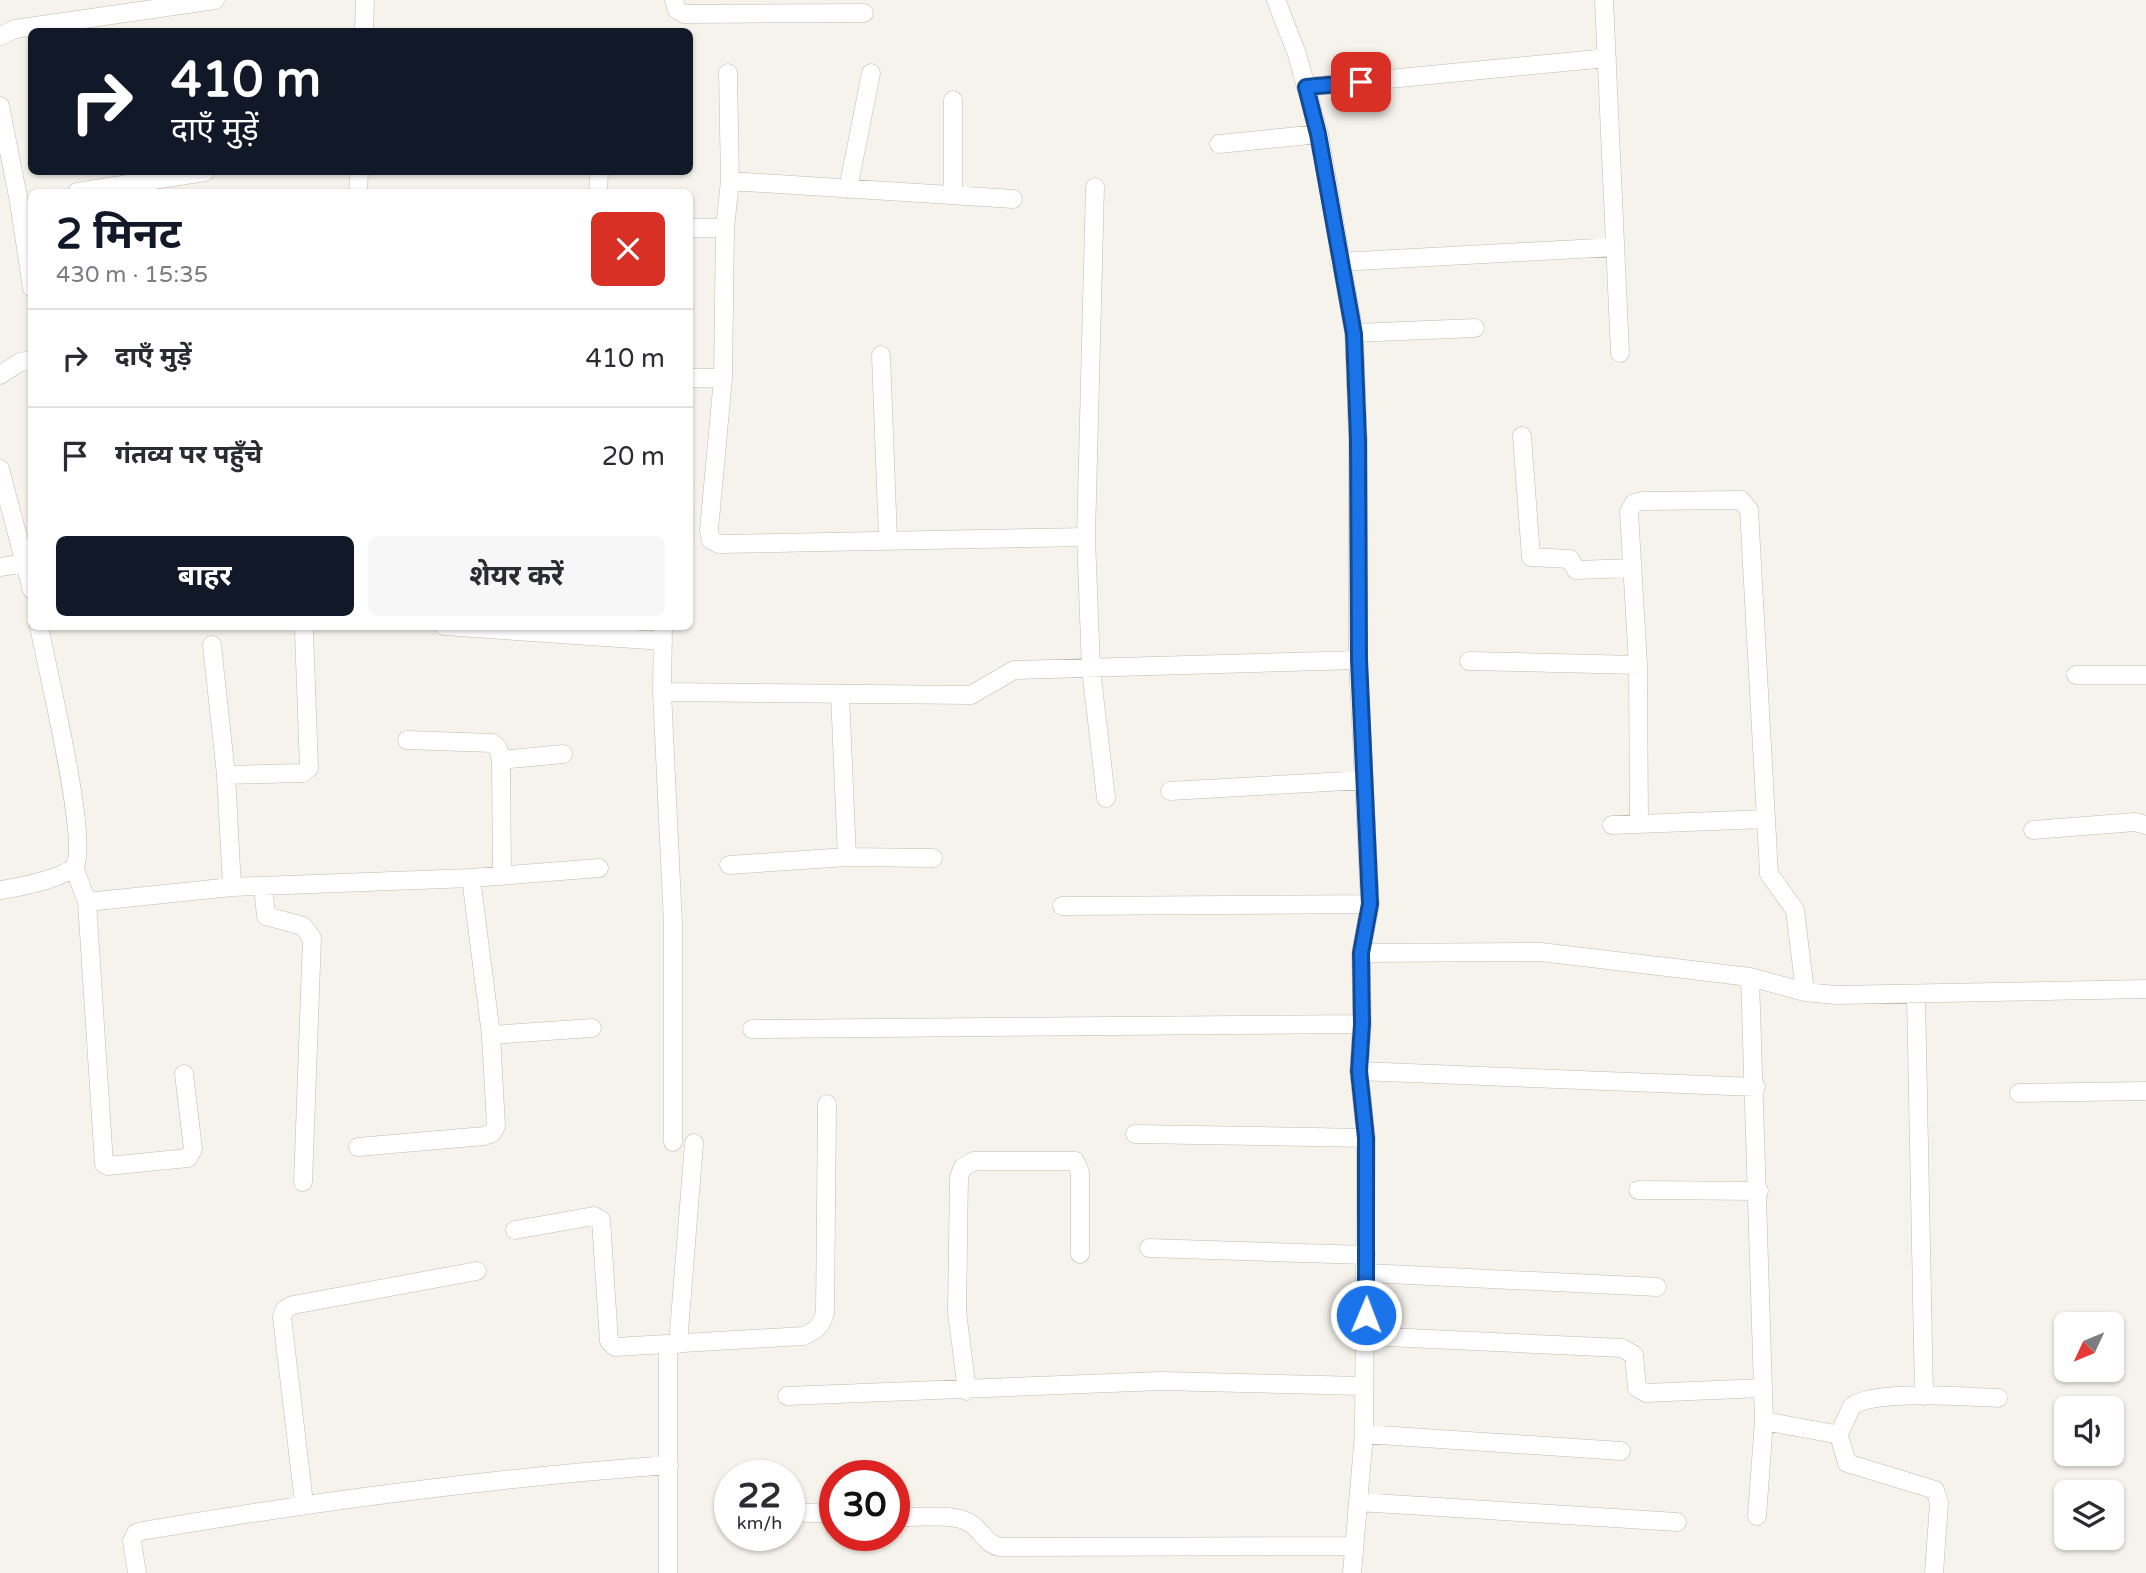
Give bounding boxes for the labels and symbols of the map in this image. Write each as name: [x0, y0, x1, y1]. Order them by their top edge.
pin: [1331, 52, 1391, 112]
position arrow: [1329, 1278, 1403, 1352]
north arrow: [2054, 1312, 2124, 1382]
speed limit sign: 30: [819, 1460, 910, 1551]

